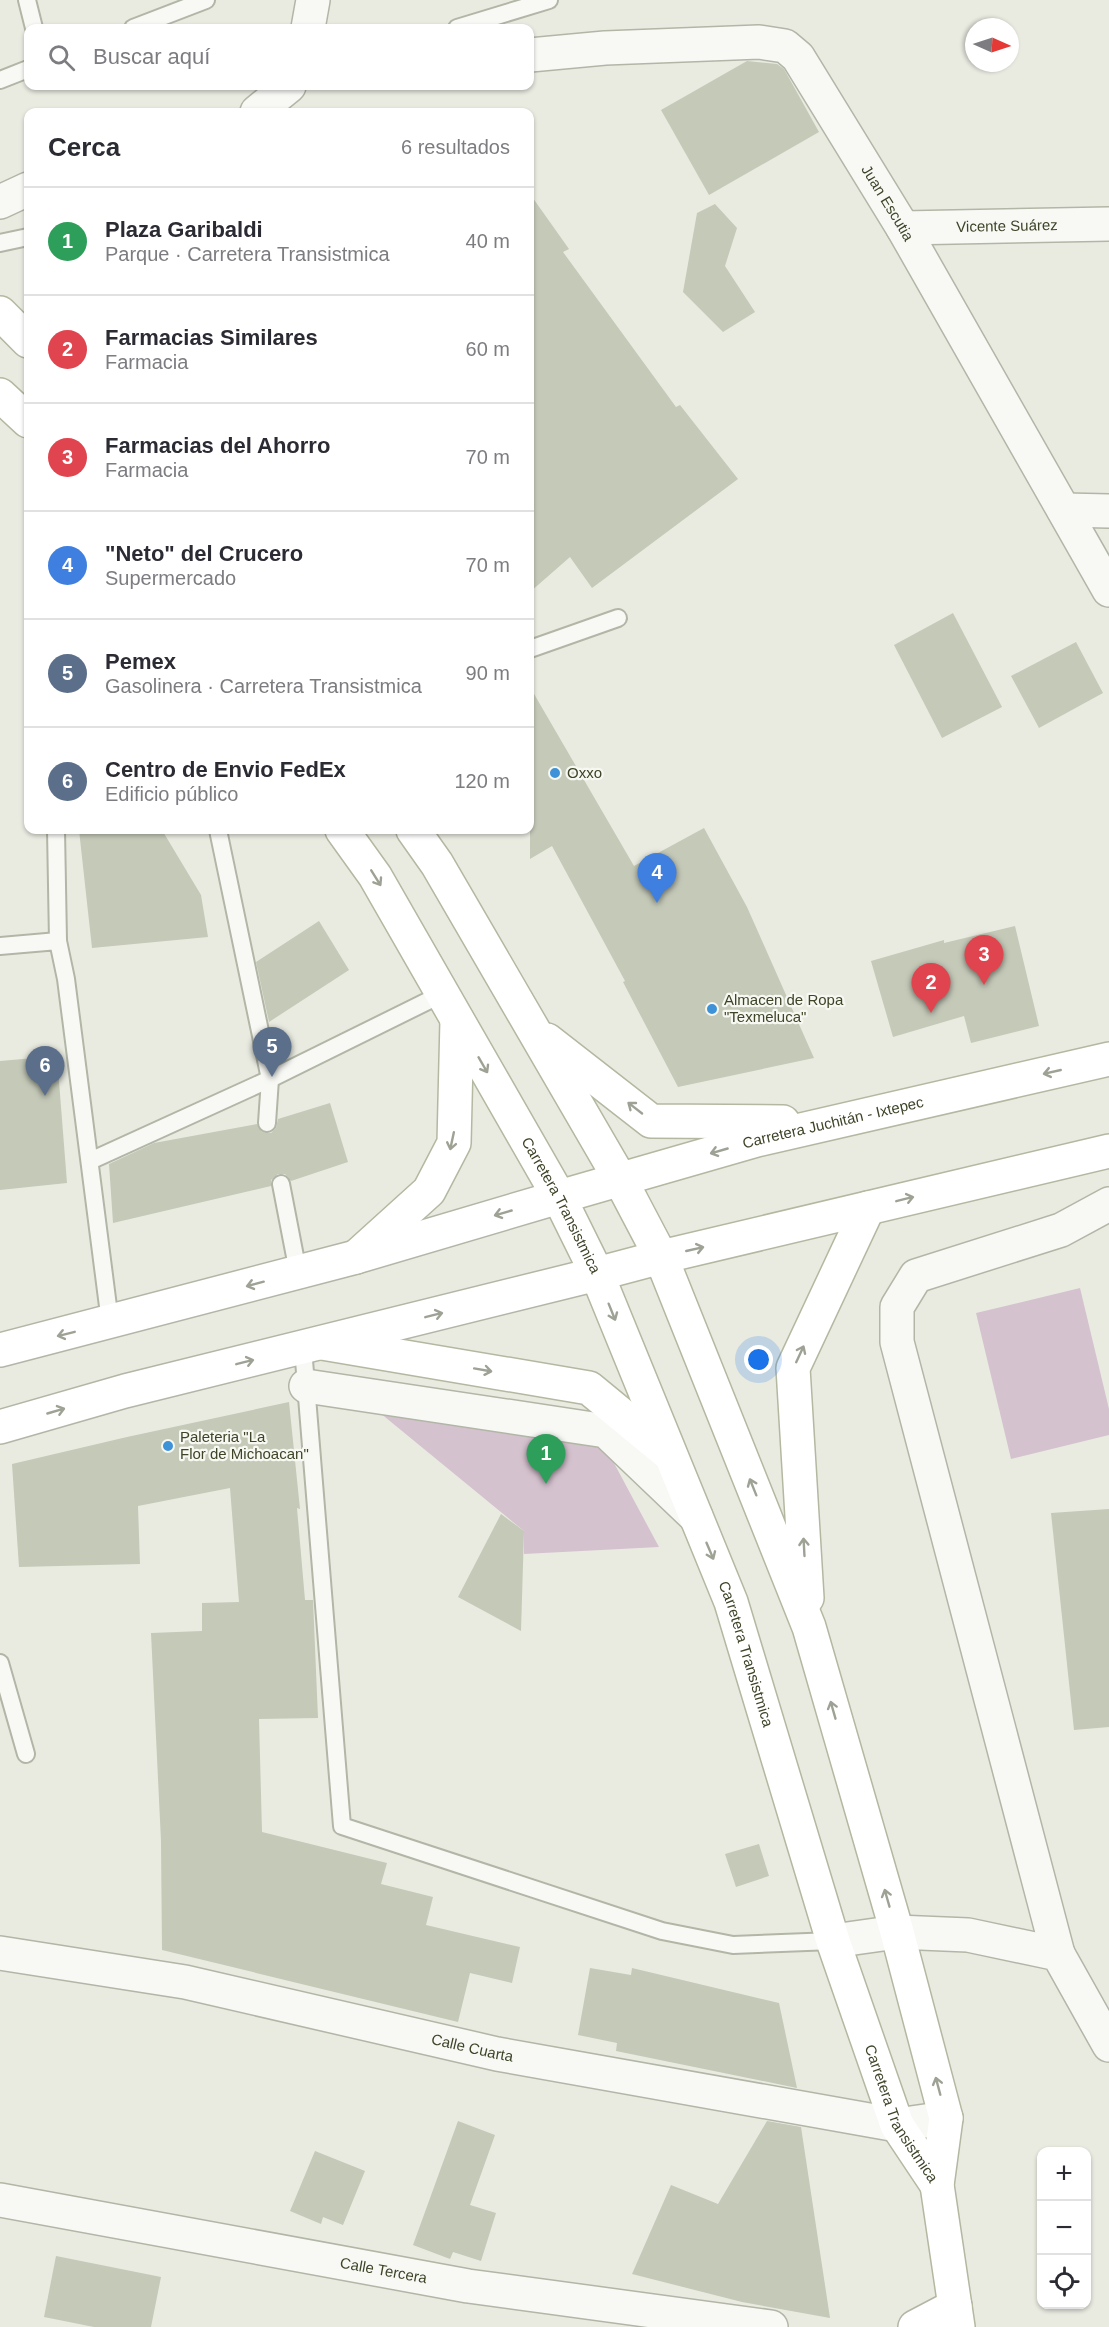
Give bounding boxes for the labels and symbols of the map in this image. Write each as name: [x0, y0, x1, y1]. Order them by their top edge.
north arrow: [965, 18, 1019, 72]
street label: Juan Escutia: [858, 162, 918, 244]
street label: Vicente Suárez: [956, 216, 1058, 235]
place label: Oxxo: [567, 764, 602, 781]
marker: Oxxo: [548, 766, 562, 780]
pin: 4: [638, 854, 676, 903]
one-way arrow: [369, 869, 382, 886]
pin: 3: [964, 936, 1004, 985]
pin: 2: [912, 964, 950, 1013]
place label: Almacen de Ropa "Texmeluca": [724, 991, 844, 1025]
marker: Almacen de Ropa "Texmeluca": [705, 1002, 719, 1016]
pin: 5: [252, 1028, 292, 1077]
pin: 6: [26, 1046, 64, 1096]
one-way arrow: [477, 1056, 489, 1073]
one-way arrow: [1043, 1067, 1062, 1079]
street label: Carretera Juchitán - Ixtepec: [740, 1093, 925, 1152]
one-way arrow: [627, 1102, 643, 1115]
one-way arrow: [446, 1131, 457, 1150]
street label: Carretera Transistmica: [518, 1134, 605, 1277]
one-way arrow: [710, 1146, 729, 1157]
one-way arrow: [895, 1193, 914, 1205]
one-way arrow: [494, 1208, 513, 1219]
one-way arrow: [685, 1243, 704, 1255]
one-way arrow: [245, 1279, 264, 1290]
one-way arrow: [607, 1302, 618, 1320]
one-way arrow: [425, 1309, 444, 1321]
one-way arrow: [57, 1328, 76, 1340]
your location: [744, 1345, 773, 1374]
one-way arrow: [794, 1346, 806, 1364]
one-way arrow: [235, 1355, 254, 1367]
one-way arrow: [473, 1365, 493, 1376]
one-way arrow: [46, 1405, 65, 1416]
place label: Paleteria "La Flor de Michoacan": [180, 1428, 309, 1462]
pin: 1: [526, 1434, 566, 1484]
marker: Paleteria "La Flor de Michoacan": [161, 1439, 175, 1453]
one-way arrow: [747, 1479, 758, 1497]
one-way arrow: [798, 1538, 809, 1558]
one-way arrow: [705, 1541, 716, 1559]
street label: Carretera Transistmica: [715, 1579, 777, 1730]
one-way arrow: [827, 1701, 838, 1720]
one-way arrow: [881, 1888, 892, 1907]
street label: Calle Cuarta: [430, 2030, 515, 2065]
street label: Carretera Transistmica: [862, 2042, 942, 2186]
one-way arrow: [931, 2077, 943, 2096]
street label: Calle Tercera: [339, 2254, 429, 2286]

